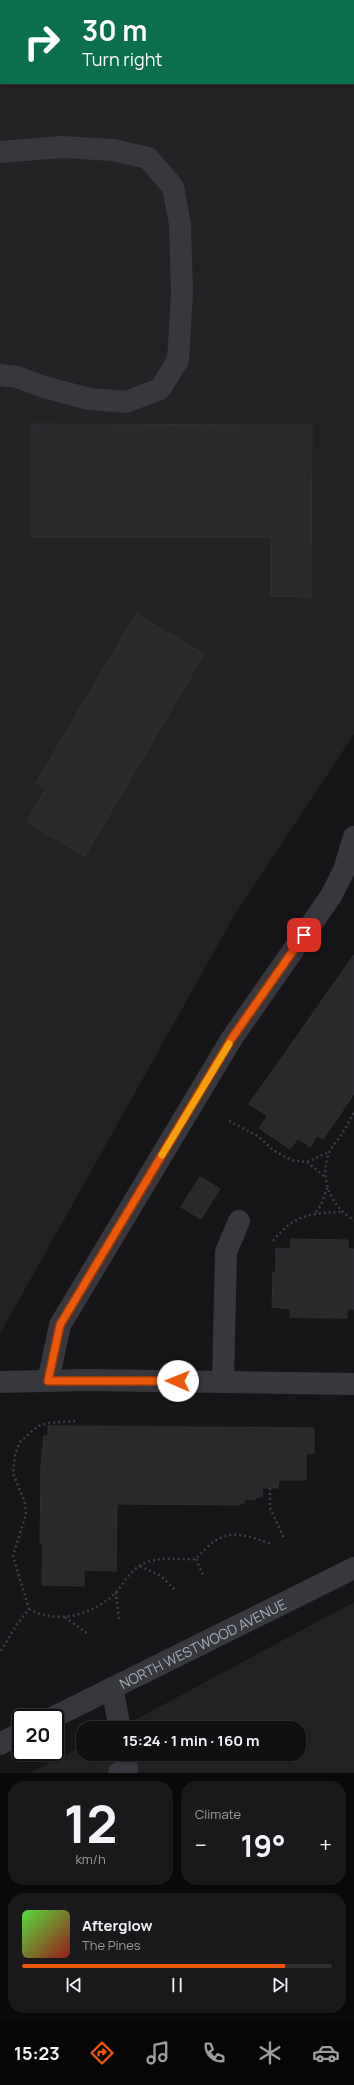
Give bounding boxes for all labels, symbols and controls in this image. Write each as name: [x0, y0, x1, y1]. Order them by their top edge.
text: 30 m: [82, 11, 147, 49]
icon: right: [16, 16, 68, 68]
text: Turn right: [82, 47, 163, 71]
pin: [287, 918, 321, 952]
icon: arrive: [293, 924, 315, 946]
position arrow: [157, 1360, 199, 1402]
street label: NORTH WESTWOOD AVENUE: [116, 1594, 289, 1693]
speed limit sign: 20: [12, 1709, 64, 1761]
text: 15:24 · 1 min · 160 m: [122, 1730, 260, 1751]
text: 12: [64, 1788, 117, 1859]
text: Climate: [195, 1805, 241, 1823]
text: 19°: [240, 1825, 286, 1866]
text: −: [195, 1830, 207, 1860]
text: +: [319, 1830, 332, 1860]
text: km/h: [75, 1850, 106, 1868]
text: Afterglow: [82, 1915, 153, 1936]
text: The Pines: [82, 1936, 141, 1954]
icon: previous: [63, 1974, 85, 1996]
icon: pause: [166, 1974, 188, 1996]
icon: next: [269, 1974, 291, 1996]
icon: directions: [88, 2039, 116, 2067]
icon: music: [144, 2039, 172, 2067]
icon: phone: [200, 2039, 228, 2067]
icon: climate: [256, 2039, 284, 2067]
icon: car: [312, 2039, 340, 2067]
text: 15:23: [14, 2041, 60, 2065]

